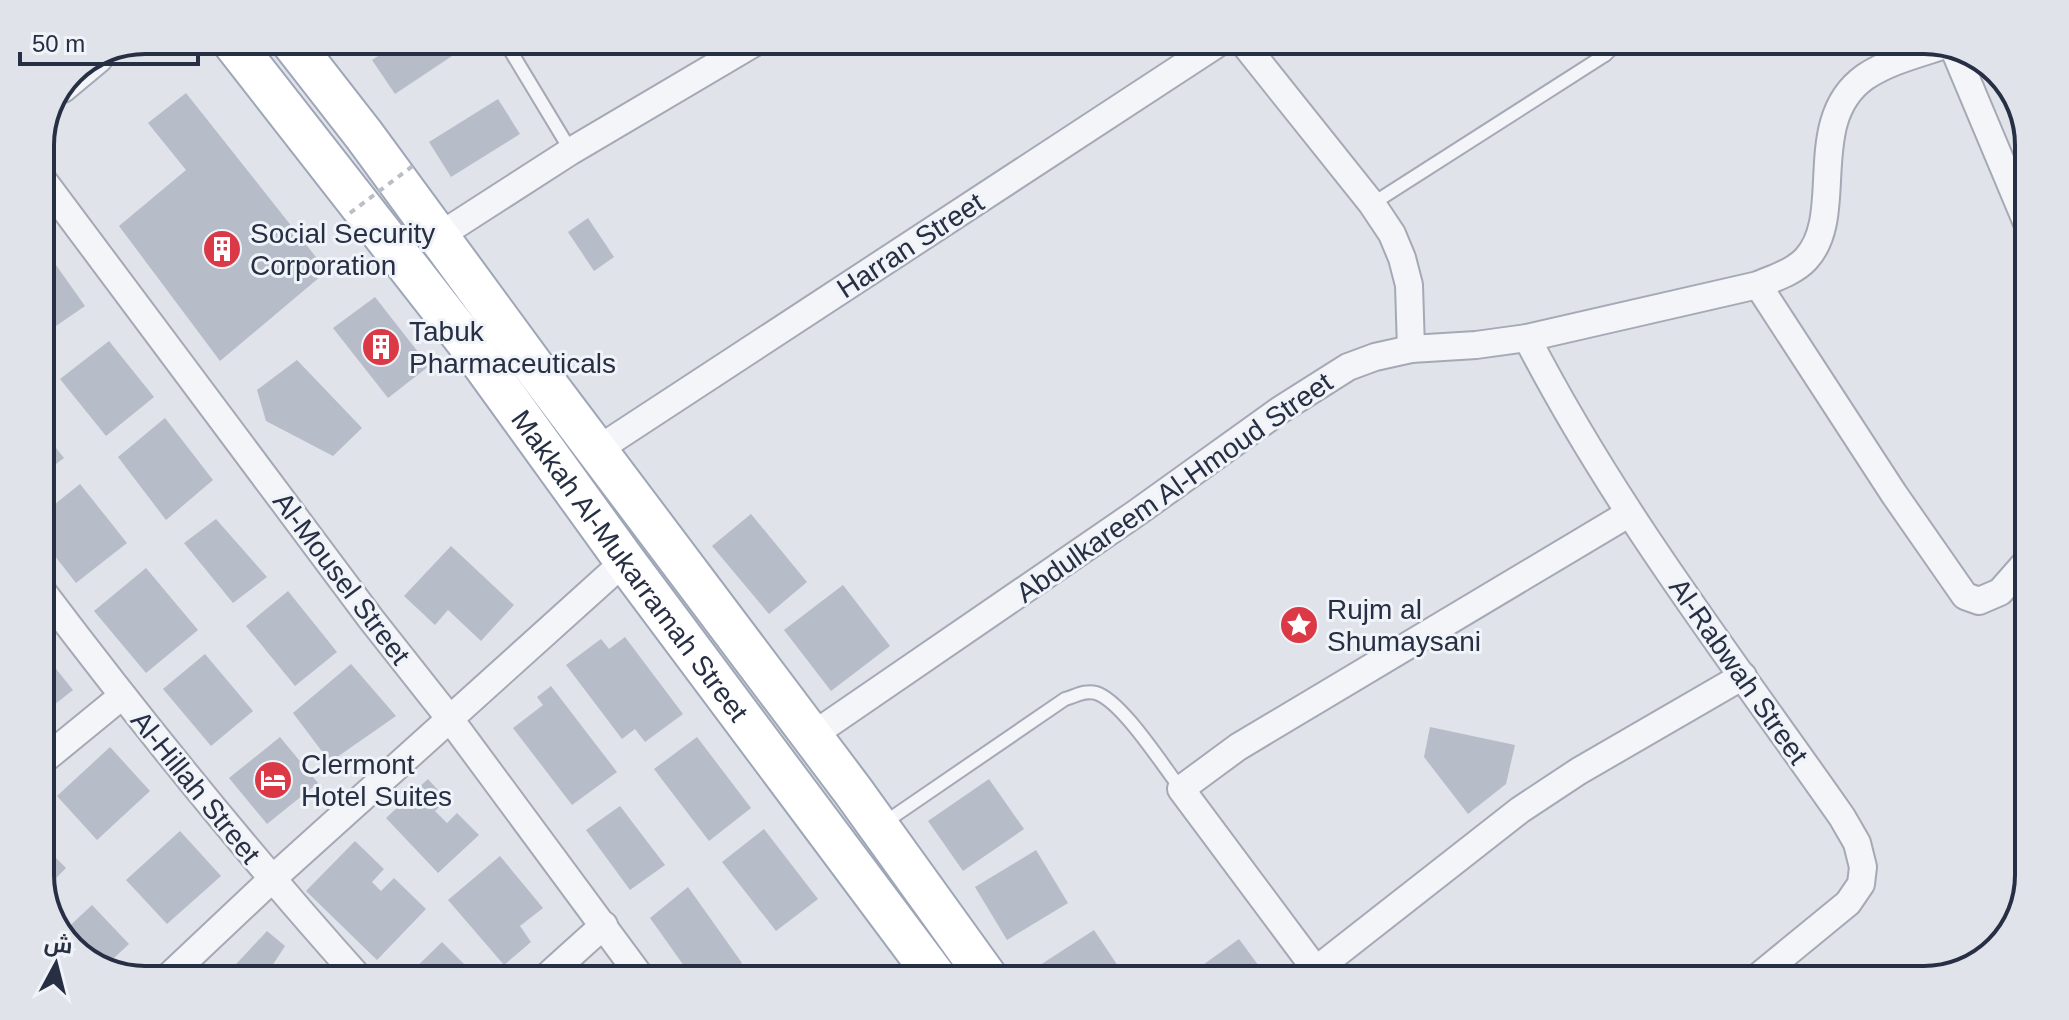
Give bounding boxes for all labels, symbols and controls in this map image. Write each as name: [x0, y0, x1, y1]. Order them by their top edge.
scale bar: [20, 16, 198, 66]
text: 50 m: [32, 30, 85, 57]
street label: Harran Street: [831, 187, 989, 304]
place label: Social Security Corporation: [250, 218, 435, 281]
building icon: Social Security Corporation: [201, 228, 243, 270]
place label: Tabuk Pharmaceuticals: [409, 316, 616, 379]
building icon: Tabuk Pharmaceuticals: [360, 326, 402, 368]
street label: Abdulkareem Al-Hmoud Street: [1010, 366, 1338, 609]
street label: Makkah Al-Mukarramah Street: [505, 404, 754, 728]
street label: Al-Mousel Street: [267, 486, 416, 670]
street label: Al-Rabwah Street: [1663, 573, 1814, 770]
place label: Rujm al Shumaysani: [1327, 594, 1481, 657]
place icon: Rujm al Shumaysani: [1278, 604, 1320, 646]
street label: Al-Hillah Street: [125, 705, 267, 870]
place label: Clermont Hotel Suites: [301, 749, 452, 812]
hotel icon: Clermont Hotel Suites: [252, 759, 294, 801]
north arrow: [16, 924, 96, 1004]
text: ش: [43, 931, 74, 960]

